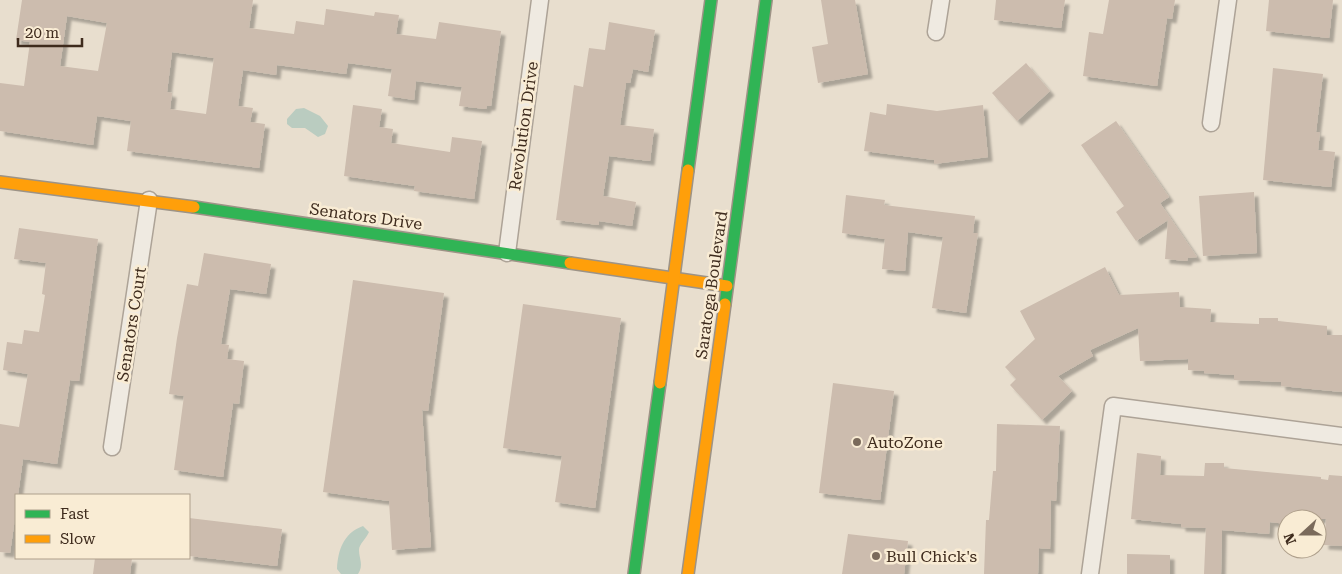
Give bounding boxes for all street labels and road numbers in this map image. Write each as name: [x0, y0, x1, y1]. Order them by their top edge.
street label: Revolution Drive: [505, 60, 542, 192]
street label: Senators Drive: [308, 199, 424, 234]
street label: Saratoga Boulevard: [692, 210, 731, 360]
street label: Senators Court: [113, 265, 150, 383]

